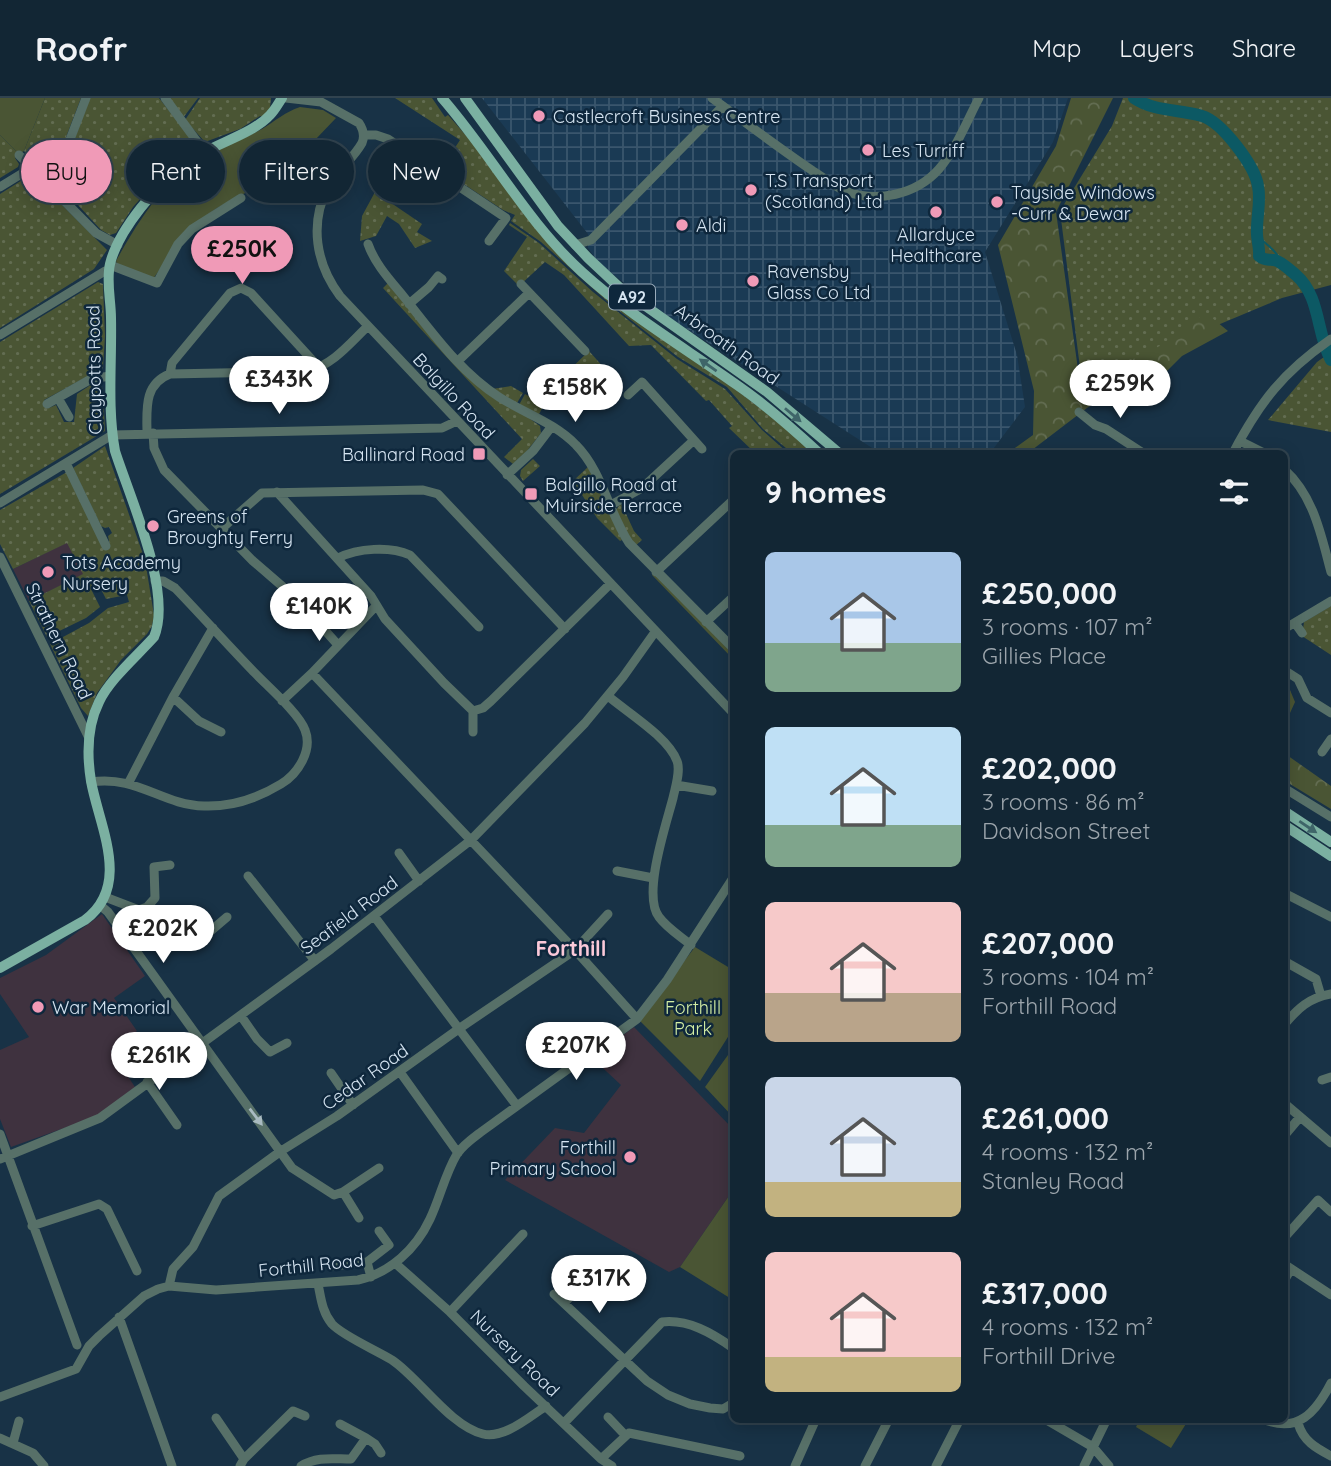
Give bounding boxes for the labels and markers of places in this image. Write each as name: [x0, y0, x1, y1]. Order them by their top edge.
place label: Castlecroft Business Centre: [553, 105, 780, 128]
marker: Castlecroft Business Centre: [531, 108, 547, 124]
place label: Les Turriff: [882, 139, 965, 162]
marker: Les Turriff: [860, 142, 876, 158]
place label: T.S Transport (Scotland) Ltd: [765, 169, 883, 213]
place label: Tayside Windows -Curr & Dewar: [1011, 181, 1155, 225]
marker: T.S Transport (Scotland) Ltd: [743, 182, 759, 198]
marker: Tayside Windows -Curr & Dewar: [989, 194, 1005, 210]
marker: Allardyce Healthcare: [928, 204, 944, 220]
place label: Aldi: [696, 214, 726, 237]
marker: Aldi: [674, 217, 690, 233]
place label: Allardyce Healthcare: [890, 223, 982, 267]
pin: £250K: [193, 226, 291, 286]
place label: Ravensby Glass Co Ltd: [767, 260, 870, 304]
marker: Ravensby Glass Co Ltd: [745, 273, 761, 289]
pin: £343K: [230, 356, 328, 416]
pin: £259K: [1071, 360, 1169, 420]
pin: £158K: [526, 364, 624, 424]
place label: Ballinard Road: [342, 443, 465, 466]
marker: Ballinard Road: [471, 446, 487, 462]
place label: Balgillo Road at Muirside Terrace: [545, 473, 682, 517]
marker: Balgillo Road at Muirside Terrace: [523, 486, 539, 502]
place label: Greens of Broughty Ferry: [167, 505, 293, 549]
marker: Greens of Broughty Ferry: [145, 518, 161, 534]
place label: Tots Academy Nursery: [62, 551, 181, 595]
marker: Tots Academy Nursery: [40, 564, 56, 580]
pin: £140K: [270, 584, 368, 643]
pin: £202K: [114, 906, 212, 965]
place label: War Memorial: [52, 996, 170, 1019]
marker: War Memorial: [30, 999, 46, 1015]
pin: £207K: [527, 1023, 625, 1082]
pin: £261K: [110, 1032, 208, 1092]
place label: Forthill Primary School: [490, 1136, 616, 1180]
marker: Forthill Primary School: [622, 1149, 638, 1165]
pin: £317K: [550, 1256, 648, 1315]

